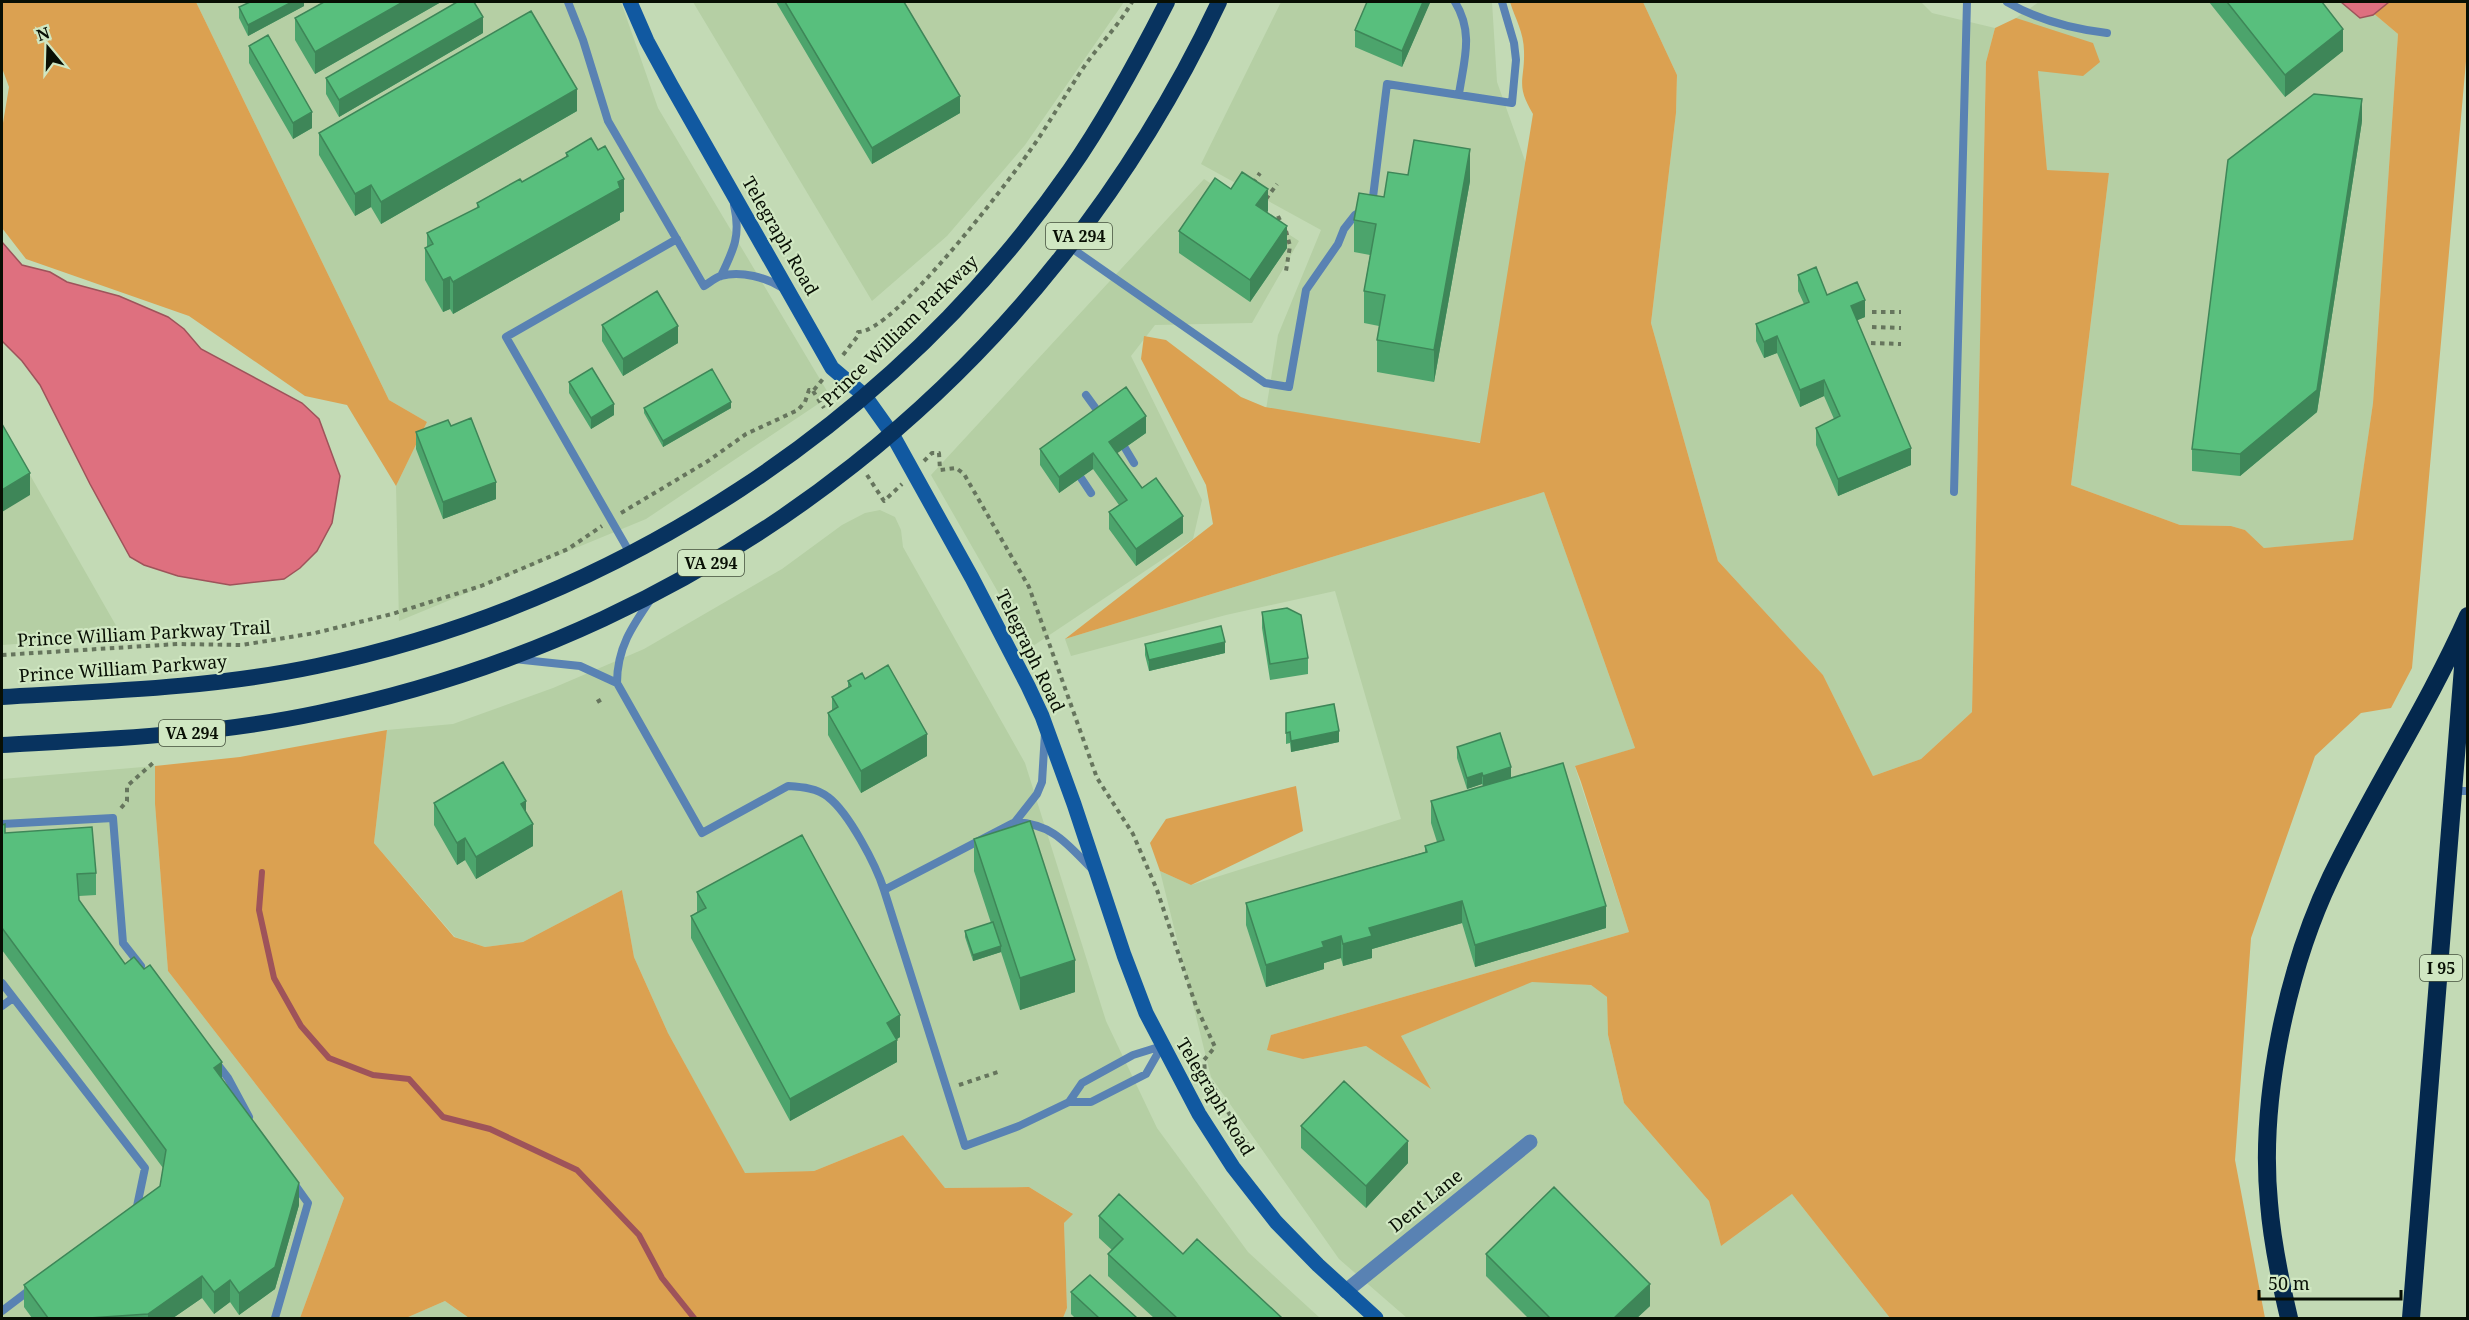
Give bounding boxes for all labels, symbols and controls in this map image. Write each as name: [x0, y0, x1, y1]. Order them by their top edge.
north arrow: [18, 18, 78, 78]
text: N: [34, 21, 53, 46]
street label: Telegraph Road: [737, 172, 825, 299]
road number: VA 294: [1046, 223, 1112, 249]
street label: Prince William Parkway: [816, 249, 983, 411]
road number: VA 294: [678, 550, 744, 576]
street label: Telegraph Road: [991, 585, 1071, 716]
street label: Prince William Parkway Trail: [16, 614, 272, 652]
street label: Prince William Parkway: [18, 649, 229, 687]
road number: VA 294: [159, 720, 225, 746]
road number: I 95: [2420, 955, 2462, 981]
street label: Telegraph Road: [1171, 1033, 1261, 1160]
street label: Dent Lane: [1384, 1163, 1467, 1237]
scale bar: [2259, 1263, 2402, 1301]
text: 50 m: [2268, 1271, 2310, 1295]

